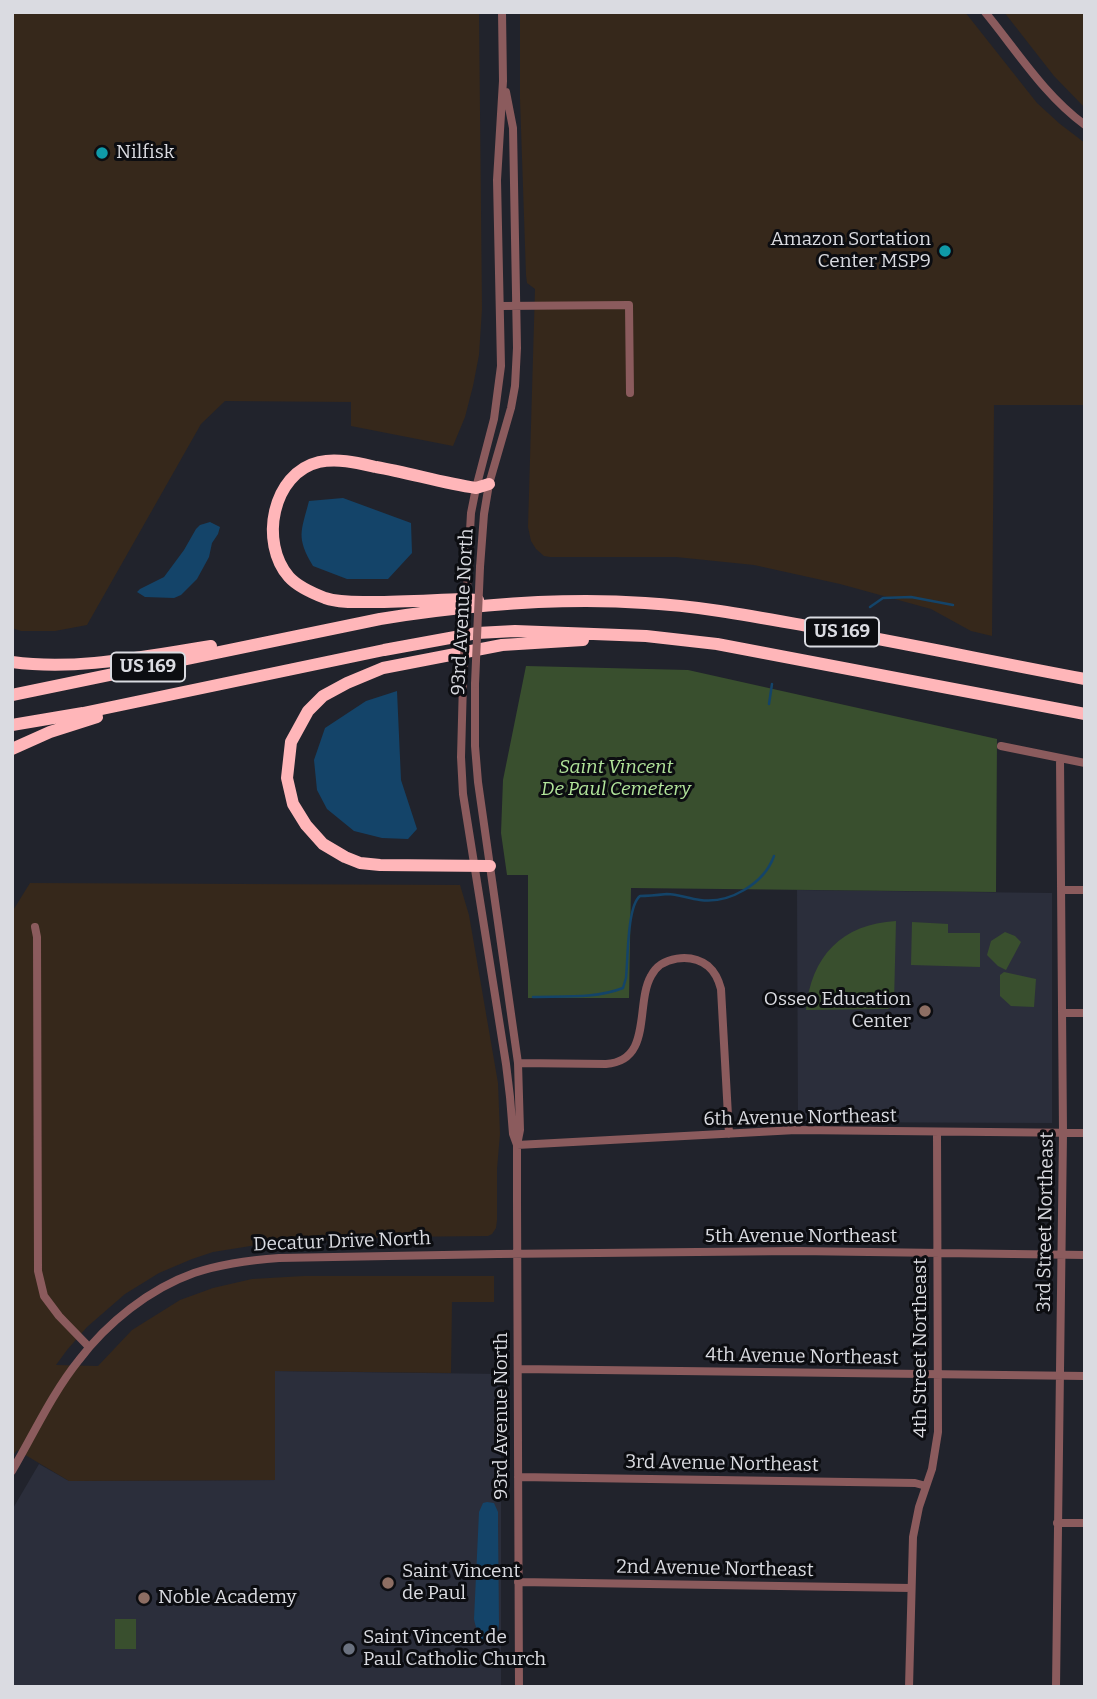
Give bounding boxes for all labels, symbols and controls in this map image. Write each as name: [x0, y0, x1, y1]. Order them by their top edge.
place label: Nilfisk: [116, 142, 175, 164]
marker: Nilfisk: [94, 145, 110, 161]
place label: Amazon Sortation Center MSP9: [770, 229, 931, 273]
marker: Amazon Sortation Center MSP9: [937, 243, 953, 259]
street label: 93rd Avenue North: [447, 528, 479, 696]
road number: US 169: [805, 618, 879, 646]
road number: US 169: [111, 652, 185, 682]
park label: Saint Vincent De Paul Cemetery: [541, 757, 691, 801]
place label: Osseo Education Center: [764, 989, 911, 1033]
marker: Osseo Education Center: [917, 1003, 933, 1019]
street label: 6th Avenue Northeast: [703, 1105, 897, 1131]
street label: 3rd Street Northeast: [1033, 1132, 1059, 1312]
street label: 5th Avenue Northeast: [705, 1226, 897, 1248]
street label: Decatur Drive North: [253, 1228, 431, 1256]
street label: 4th Street Northeast: [910, 1258, 932, 1438]
street label: 93rd Avenue North: [491, 1332, 513, 1500]
street label: 4th Avenue Northeast: [705, 1344, 899, 1370]
street label: 3rd Avenue Northeast: [625, 1451, 819, 1477]
street label: 2nd Avenue Northeast: [616, 1556, 814, 1582]
place label: Saint Vincent de Paul: [402, 1561, 520, 1605]
marker: Saint Vincent de Paul: [380, 1575, 396, 1591]
place label: Noble Academy: [158, 1587, 296, 1609]
marker: Noble Academy: [136, 1590, 152, 1606]
place label: Saint Vincent de Paul Catholic Church: [363, 1627, 546, 1671]
marker: Saint Vincent de Paul Catholic Church: [341, 1641, 357, 1657]

